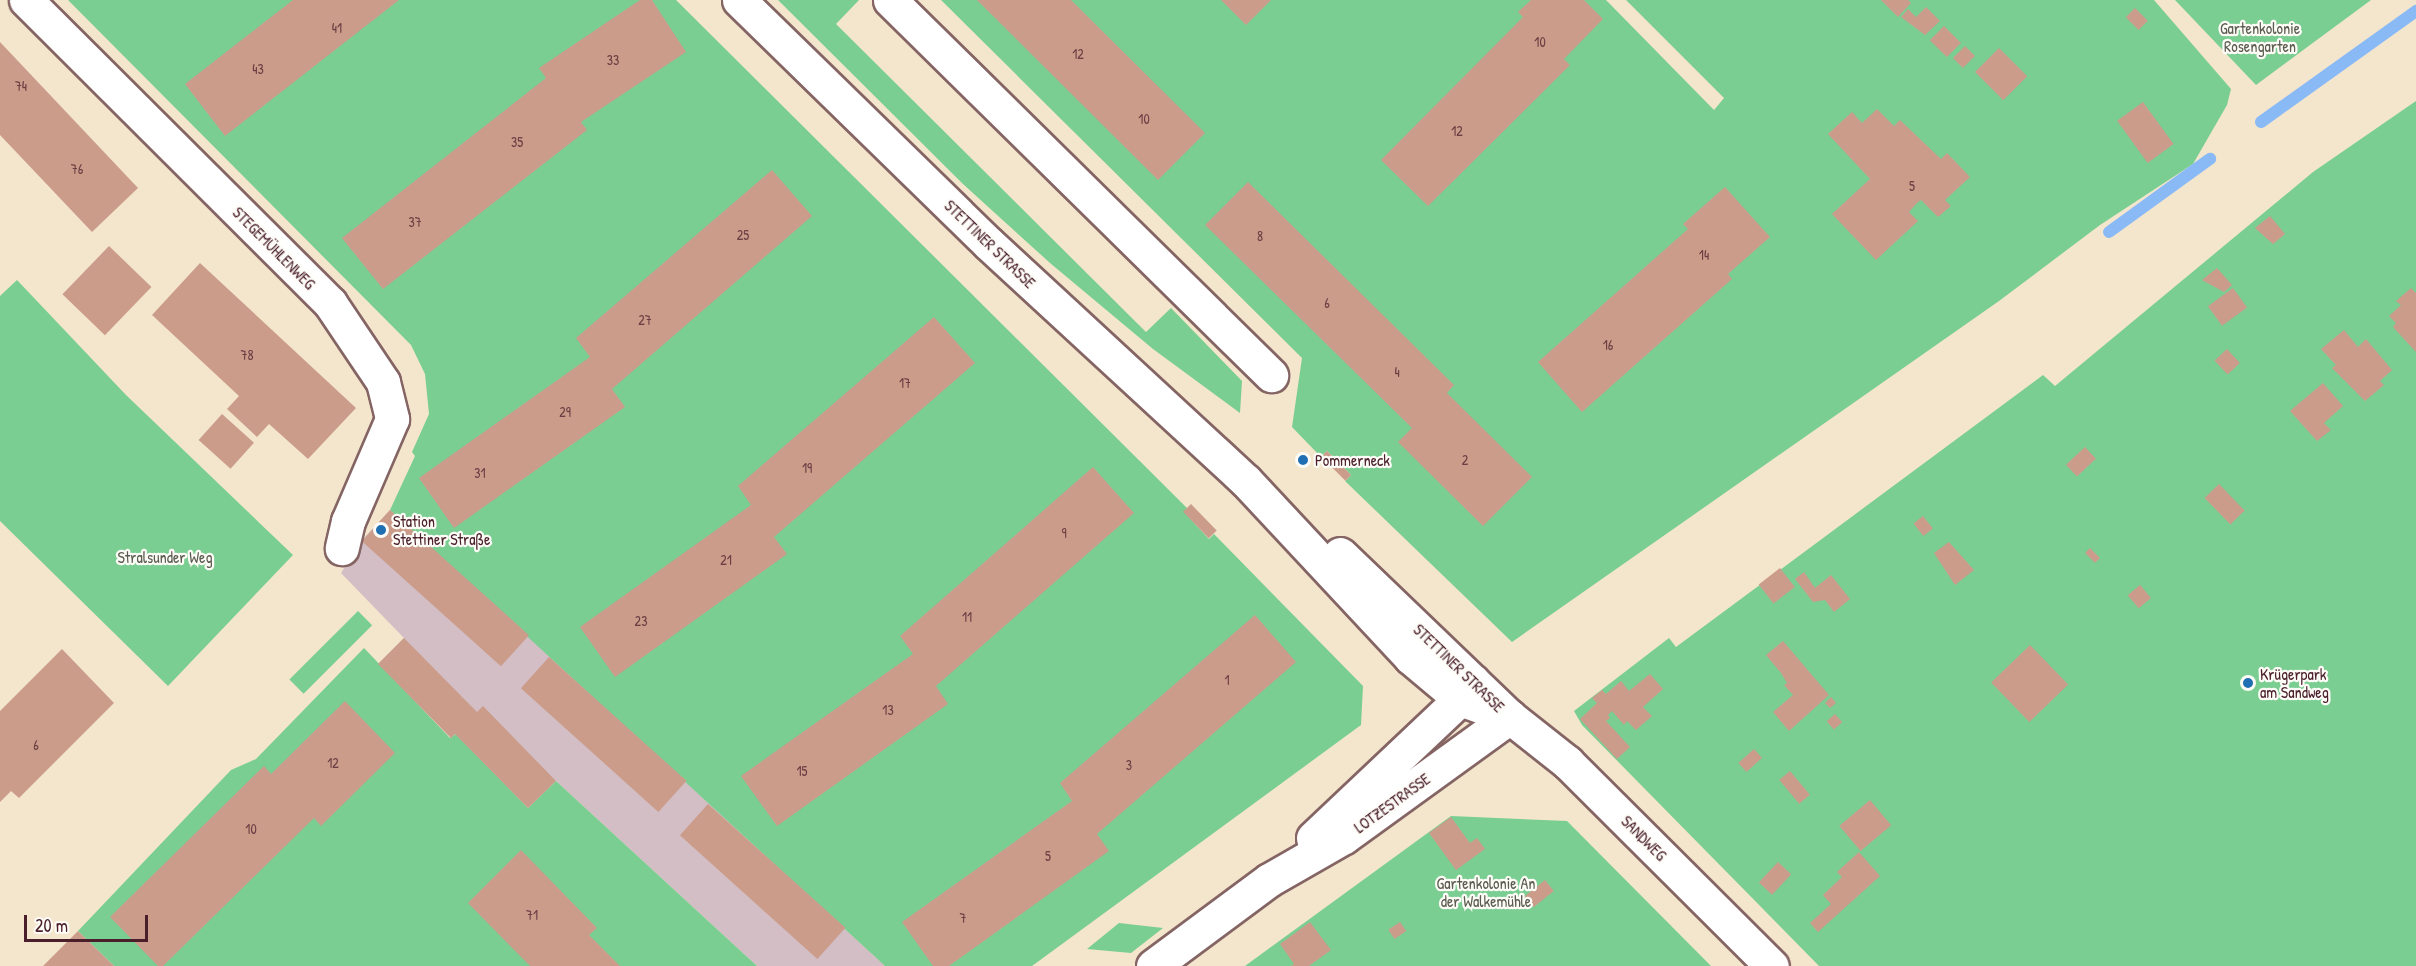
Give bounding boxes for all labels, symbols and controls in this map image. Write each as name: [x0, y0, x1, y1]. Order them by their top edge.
park label: Gartenkolonie Rosengarten: [2220, 18, 2300, 56]
house number: 41: [332, 20, 342, 36]
house number: 10: [1534, 34, 1546, 50]
house number: 12: [1072, 46, 1084, 62]
house number: 33: [607, 52, 619, 68]
house number: 43: [252, 61, 264, 77]
house number: 74: [15, 78, 27, 94]
house number: 10: [1138, 111, 1150, 127]
house number: 12: [1451, 123, 1463, 139]
house number: 35: [511, 134, 523, 150]
house number: 76: [71, 161, 83, 177]
house number: 5: [1909, 178, 1915, 194]
street label: STETTINER STRASSE: [941, 196, 1039, 292]
street label: STEGEMÜHLENWEG: [229, 203, 319, 293]
house number: 37: [408, 214, 422, 230]
house number: 25: [737, 227, 749, 243]
house number: 8: [1257, 228, 1263, 244]
house number: 14: [1699, 247, 1709, 263]
house number: 6: [1324, 295, 1330, 311]
house number: 27: [638, 312, 652, 328]
house number: 16: [1603, 337, 1613, 353]
house number: 78: [241, 347, 253, 363]
house number: 4: [1394, 364, 1400, 380]
house number: 17: [899, 375, 911, 391]
house number: 29: [559, 404, 571, 420]
place label: Pommerneck: [1315, 450, 1390, 470]
house number: 2: [1462, 452, 1468, 468]
marker: Pommerneck: [1296, 453, 1310, 467]
house number: 19: [802, 460, 812, 476]
house number: 31: [474, 465, 486, 481]
place label: Station Stettiner Straße: [393, 511, 490, 549]
marker: Station Stettiner Straße: [374, 523, 388, 537]
house number: 9: [1061, 525, 1067, 541]
park label: Stralsunder Weg: [117, 547, 213, 567]
house number: 21: [720, 552, 732, 568]
house number: 11: [962, 609, 972, 625]
house number: 23: [635, 613, 647, 629]
street label: STETTINER STRASSE: [1410, 620, 1508, 716]
place label: Krügerpark am Sandweg: [2260, 664, 2329, 702]
house number: 1: [1224, 672, 1230, 688]
marker: Krügerpark am Sandweg: [2241, 676, 2255, 690]
house number: 13: [882, 702, 894, 718]
house number: 6: [33, 737, 39, 753]
house number: 12: [327, 755, 339, 771]
house number: 3: [1126, 757, 1132, 773]
house number: 15: [796, 763, 808, 779]
street label: LOTZESTRASSE: [1350, 769, 1434, 837]
street label: SANDWEG: [1617, 811, 1671, 865]
house number: 10: [245, 821, 257, 837]
house number: 5: [1045, 848, 1051, 864]
park label: Gartenkolonie An der Walkemühle: [1437, 873, 1535, 911]
scale bar: [27, 903, 152, 941]
house number: 71: [526, 907, 538, 923]
house number: 7: [960, 910, 966, 926]
text: 20 m: [35, 913, 68, 938]

